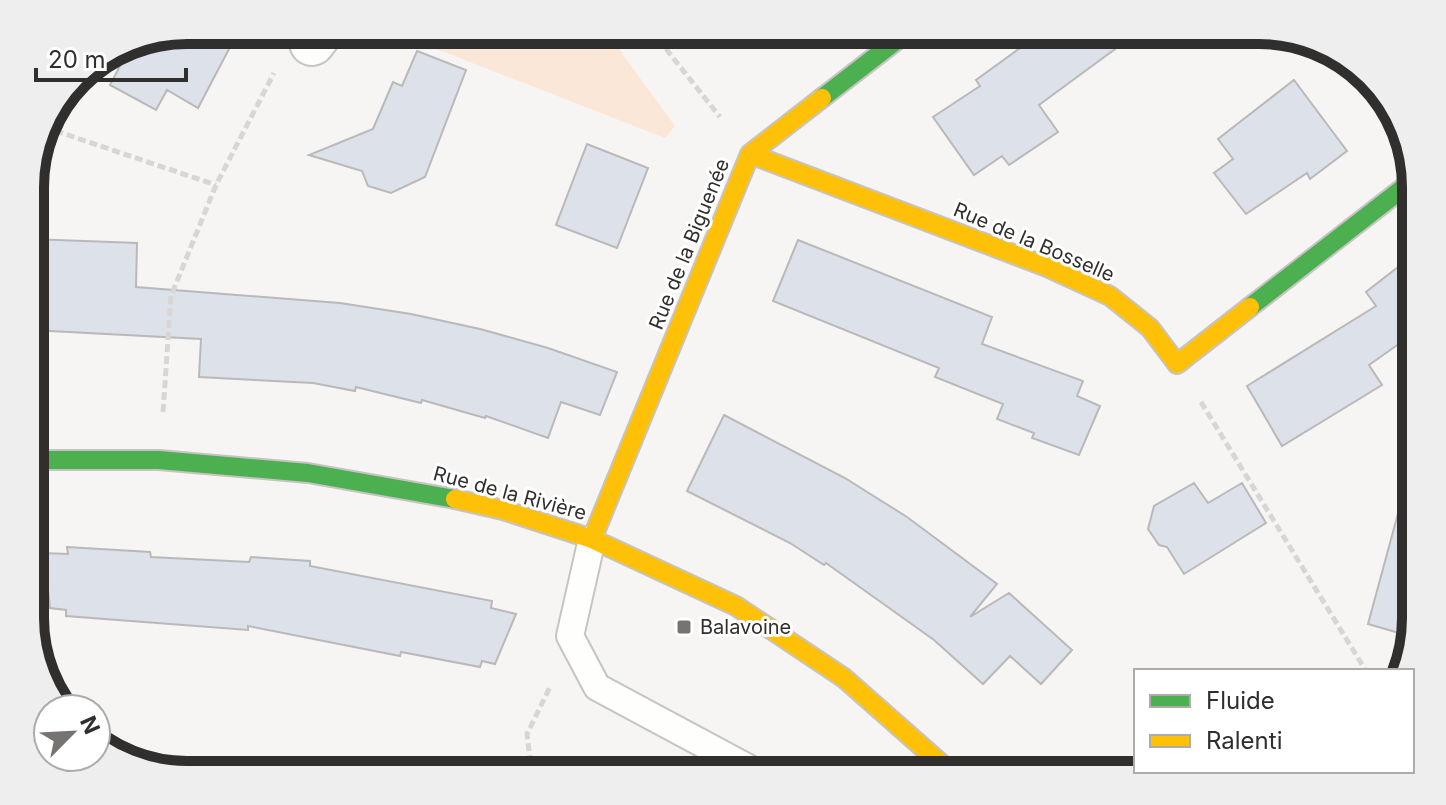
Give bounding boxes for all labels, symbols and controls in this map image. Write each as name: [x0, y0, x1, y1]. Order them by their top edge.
scale bar: [36, 32, 186, 82]
text: 20 m: [48, 45, 106, 74]
street label: Rue de la Biguenée: [644, 155, 734, 333]
street label: Rue de la Bosselle: [950, 197, 1118, 287]
street label: Rue de la Rivière: [431, 461, 589, 525]
place label: Balavoine: [700, 615, 791, 639]
marker: Balavoine: [675, 618, 693, 636]
legend: [1134, 669, 1414, 773]
text: Fluide: [1206, 686, 1275, 715]
north arrow: [32, 693, 112, 773]
text: N: [75, 712, 106, 738]
text: Ralenti: [1206, 726, 1282, 755]

